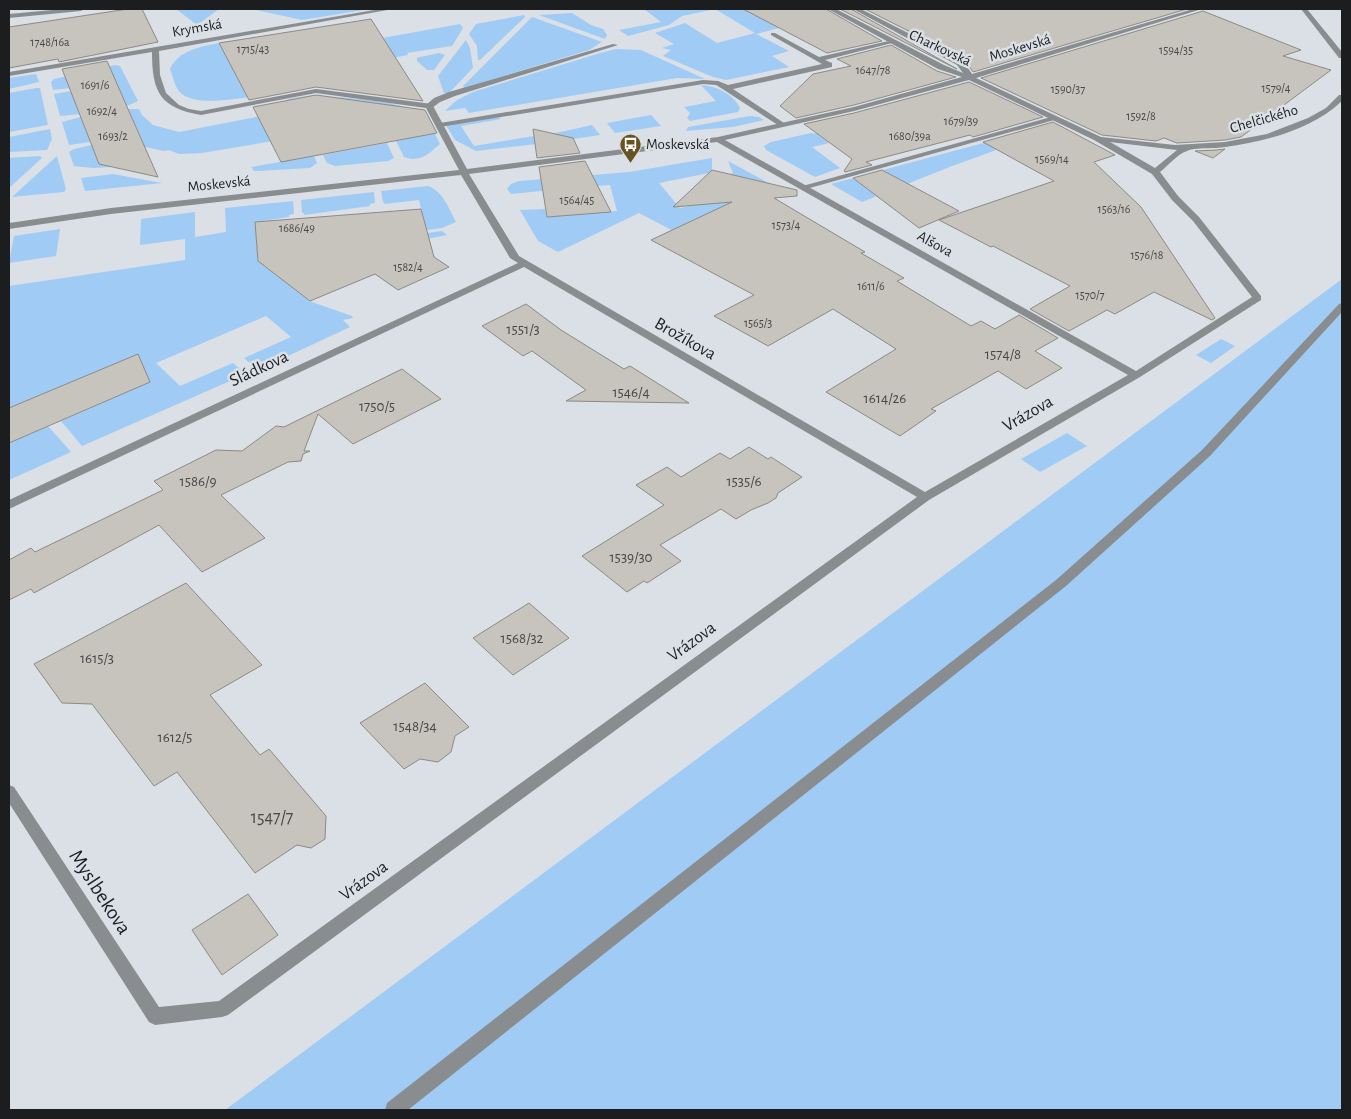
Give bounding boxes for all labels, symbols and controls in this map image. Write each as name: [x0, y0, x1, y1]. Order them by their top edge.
street label: Krymská: [171, 16, 223, 40]
street label: Charkovská: [907, 27, 973, 69]
street label: Moskevská: [988, 32, 1053, 64]
house number: 1748/16a: [30, 36, 70, 48]
house number: 1715/43: [237, 43, 269, 55]
house number: 1594/35: [1159, 44, 1193, 56]
house number: 1647/78: [856, 64, 891, 76]
house number: 1691/6: [81, 79, 110, 91]
house number: 1579/4: [1261, 82, 1291, 94]
house number: 1590/37: [1051, 83, 1085, 95]
street label: Chelčického: [1228, 102, 1300, 136]
house number: 1692/4: [87, 105, 117, 117]
house number: 1592/8: [1126, 110, 1156, 122]
house number: 1679/39: [944, 115, 979, 127]
house number: 1693/2: [98, 130, 128, 142]
house number: 1680/39a: [889, 130, 931, 142]
bus stop icon: Moskevská: [618, 132, 642, 163]
place label: Moskevská: [646, 137, 709, 152]
house number: 1569/14: [1035, 153, 1069, 165]
street label: Moskevská: [187, 173, 251, 195]
house number: 1564/45: [560, 194, 594, 206]
house number: 1563/16: [1098, 203, 1131, 215]
house number: 1573/4: [772, 219, 800, 231]
house number: 1686/49: [279, 222, 315, 234]
street label: Alšova: [915, 228, 955, 260]
house number: 1576/18: [1130, 249, 1164, 261]
house number: 1582/4: [393, 261, 423, 273]
house number: 1611/6: [857, 280, 885, 292]
house number: 1570/7: [1076, 289, 1104, 301]
street label: Brožíkova: [651, 314, 719, 364]
house number: 1565/3: [744, 317, 772, 329]
house number: 1551/3: [506, 322, 540, 337]
house number: 1574/8: [985, 347, 1021, 362]
street label: Sládkova: [227, 348, 291, 390]
house number: 1546/4: [612, 385, 650, 400]
house number: 1614/26: [864, 391, 906, 406]
street label: Vrázova: [1000, 393, 1056, 435]
house number: 1750/5: [359, 399, 395, 414]
house number: 1586/9: [180, 474, 216, 489]
house number: 1535/6: [726, 474, 762, 489]
house number: 1539/30: [609, 550, 653, 565]
street label: Vrázova: [665, 619, 719, 665]
house number: 1568/32: [501, 631, 544, 646]
house number: 1615/3: [80, 651, 114, 666]
house number: 1548/34: [393, 719, 437, 734]
house number: 1612/5: [158, 730, 192, 745]
house number: 1547/7: [251, 809, 293, 827]
street label: Myslbekova: [65, 846, 135, 938]
street label: Vrázova: [337, 858, 391, 904]

